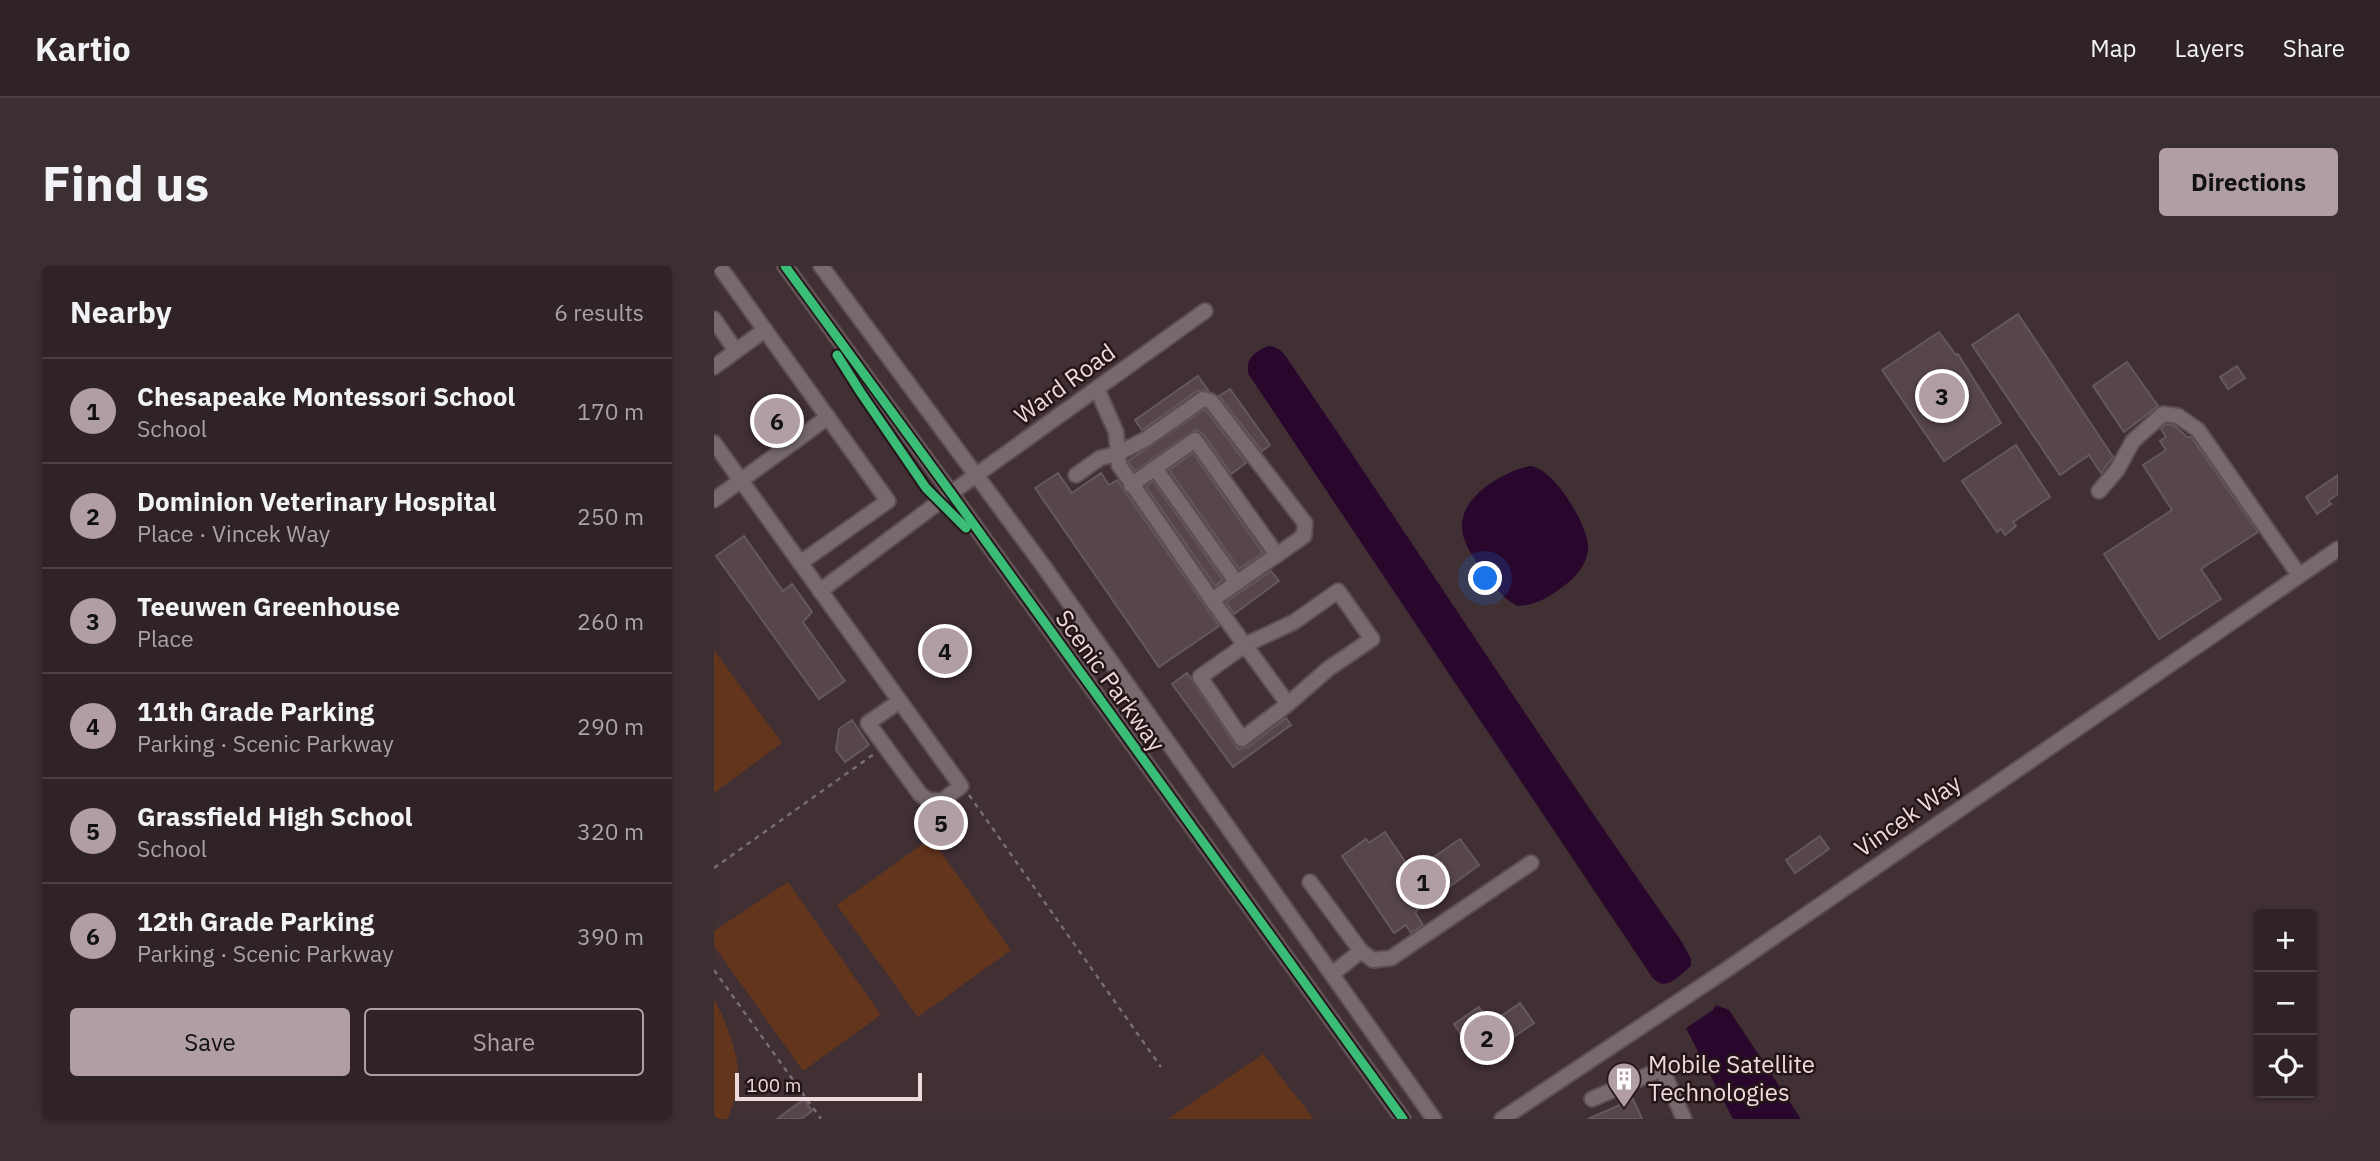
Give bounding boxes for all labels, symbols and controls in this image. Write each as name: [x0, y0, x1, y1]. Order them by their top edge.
text: Kartio: [35, 27, 131, 70]
text: Map: [2090, 32, 2137, 64]
text: Layers: [2175, 32, 2245, 64]
text: Share: [2283, 32, 2345, 64]
button: Directions: [2159, 148, 2338, 216]
text: Find us: [42, 151, 209, 214]
text: Nearby: [70, 292, 172, 331]
text: 6 results: [554, 297, 644, 327]
street label: Ward Road: [1008, 336, 1121, 431]
pin: 3: [1919, 370, 1965, 422]
text: Chesapeake Montessori School: [137, 379, 515, 413]
pin: 6: [754, 395, 800, 447]
text: 1: [86, 396, 100, 426]
text: 170 m: [577, 396, 644, 426]
text: School: [137, 413, 207, 443]
text: Dominion Veterinary Hospital: [137, 484, 496, 518]
text: 2: [86, 501, 100, 531]
text: 250 m: [577, 501, 644, 531]
text: Place · Vincek Way: [137, 518, 330, 548]
your location: [1468, 561, 1502, 595]
text: Teeuwen Greenhouse: [137, 589, 400, 623]
street label: Scenic Parkway: [1049, 603, 1173, 758]
text: 3: [86, 606, 100, 636]
text: 260 m: [577, 606, 644, 636]
text: Place: [137, 623, 194, 653]
pin: 4: [922, 625, 968, 677]
text: 11th Grade Parking: [137, 694, 374, 728]
text: 4: [86, 711, 100, 741]
text: 290 m: [577, 711, 644, 741]
text: Parking · Scenic Parkway: [137, 728, 394, 758]
street label: Vincek Way: [1848, 767, 1967, 864]
pin: 5: [918, 797, 964, 849]
text: Grassfield High School: [137, 799, 412, 833]
text: 5: [86, 816, 100, 846]
text: 320 m: [577, 816, 644, 846]
text: School: [137, 833, 207, 863]
pin: 1: [1400, 856, 1446, 908]
text: 12th Grade Parking: [137, 904, 374, 938]
map controls: [2254, 909, 2317, 1098]
button: +: [2254, 909, 2317, 972]
text: 6: [86, 921, 100, 951]
text: 390 m: [577, 921, 644, 951]
text: Parking · Scenic Parkway: [137, 938, 394, 968]
button: −: [2254, 972, 2317, 1035]
button: Save: [70, 1008, 350, 1076]
button: Share: [364, 1008, 644, 1076]
pin: 2: [1464, 1012, 1510, 1064]
button: locate: [2254, 1035, 2317, 1098]
place label: Mobile Satellite Technologies: [1648, 1048, 1815, 1108]
building icon: Mobile Satellite Technologies: [1605, 1060, 1643, 1109]
scale bar: [735, 1070, 922, 1102]
text: 100 m: [746, 1073, 801, 1097]

